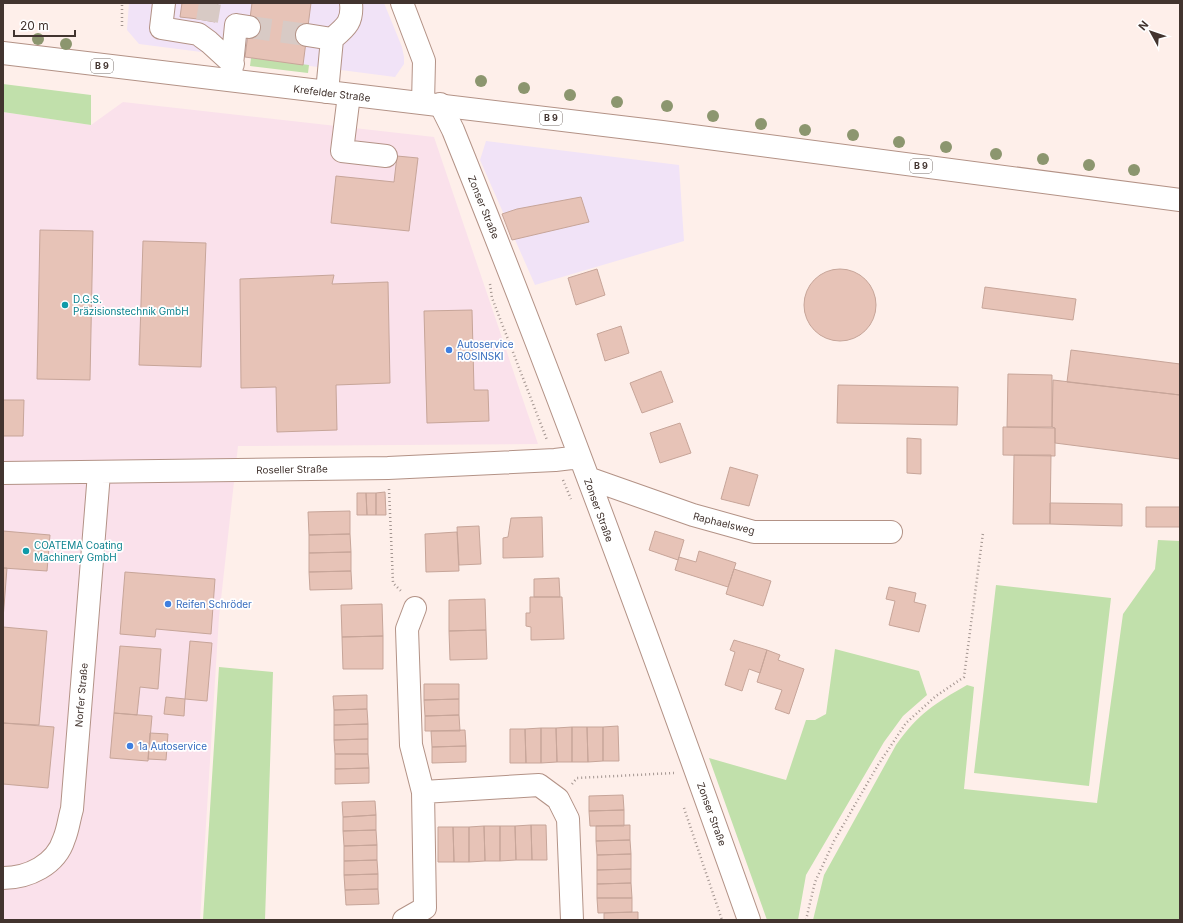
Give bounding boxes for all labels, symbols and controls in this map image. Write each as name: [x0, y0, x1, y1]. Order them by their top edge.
scale bar: [14, 12, 75, 38]
north arrow: [1131, 12, 1171, 52]
text: 20 m: [20, 18, 49, 33]
text: N: [1135, 18, 1151, 33]
road number: B 9: [91, 59, 113, 73]
street label: Krefelder Straße: [293, 82, 371, 104]
road number: B 9: [540, 111, 562, 125]
road number: B 9: [910, 159, 932, 173]
street label: Zonser Straße: [466, 174, 502, 240]
place label: D.G.S. Präzisionstechnik GmbH: [73, 293, 189, 317]
marker: D.G.S. Präzisionstechnik GmbH: [60, 300, 70, 310]
place label: Autoservice ROSINSKI: [457, 338, 514, 362]
marker: Autoservice ROSINSKI: [444, 345, 454, 355]
street label: Roseller Straße: [256, 462, 328, 476]
street label: Zonser Straße: [582, 476, 616, 544]
street label: Raphaelsweg: [692, 510, 756, 536]
place label: COATEMA Coating Machinery GmbH: [34, 539, 123, 563]
marker: COATEMA Coating Machinery GmbH: [21, 546, 31, 556]
place label: Reifen Schröder: [176, 598, 252, 610]
marker: Reifen Schröder: [163, 599, 173, 609]
street label: Norfer Straße: [72, 662, 90, 728]
place label: 1a Autoservice: [138, 740, 207, 752]
marker: 1a Autoservice: [125, 741, 135, 751]
street label: Zonser Straße: [695, 780, 729, 848]

